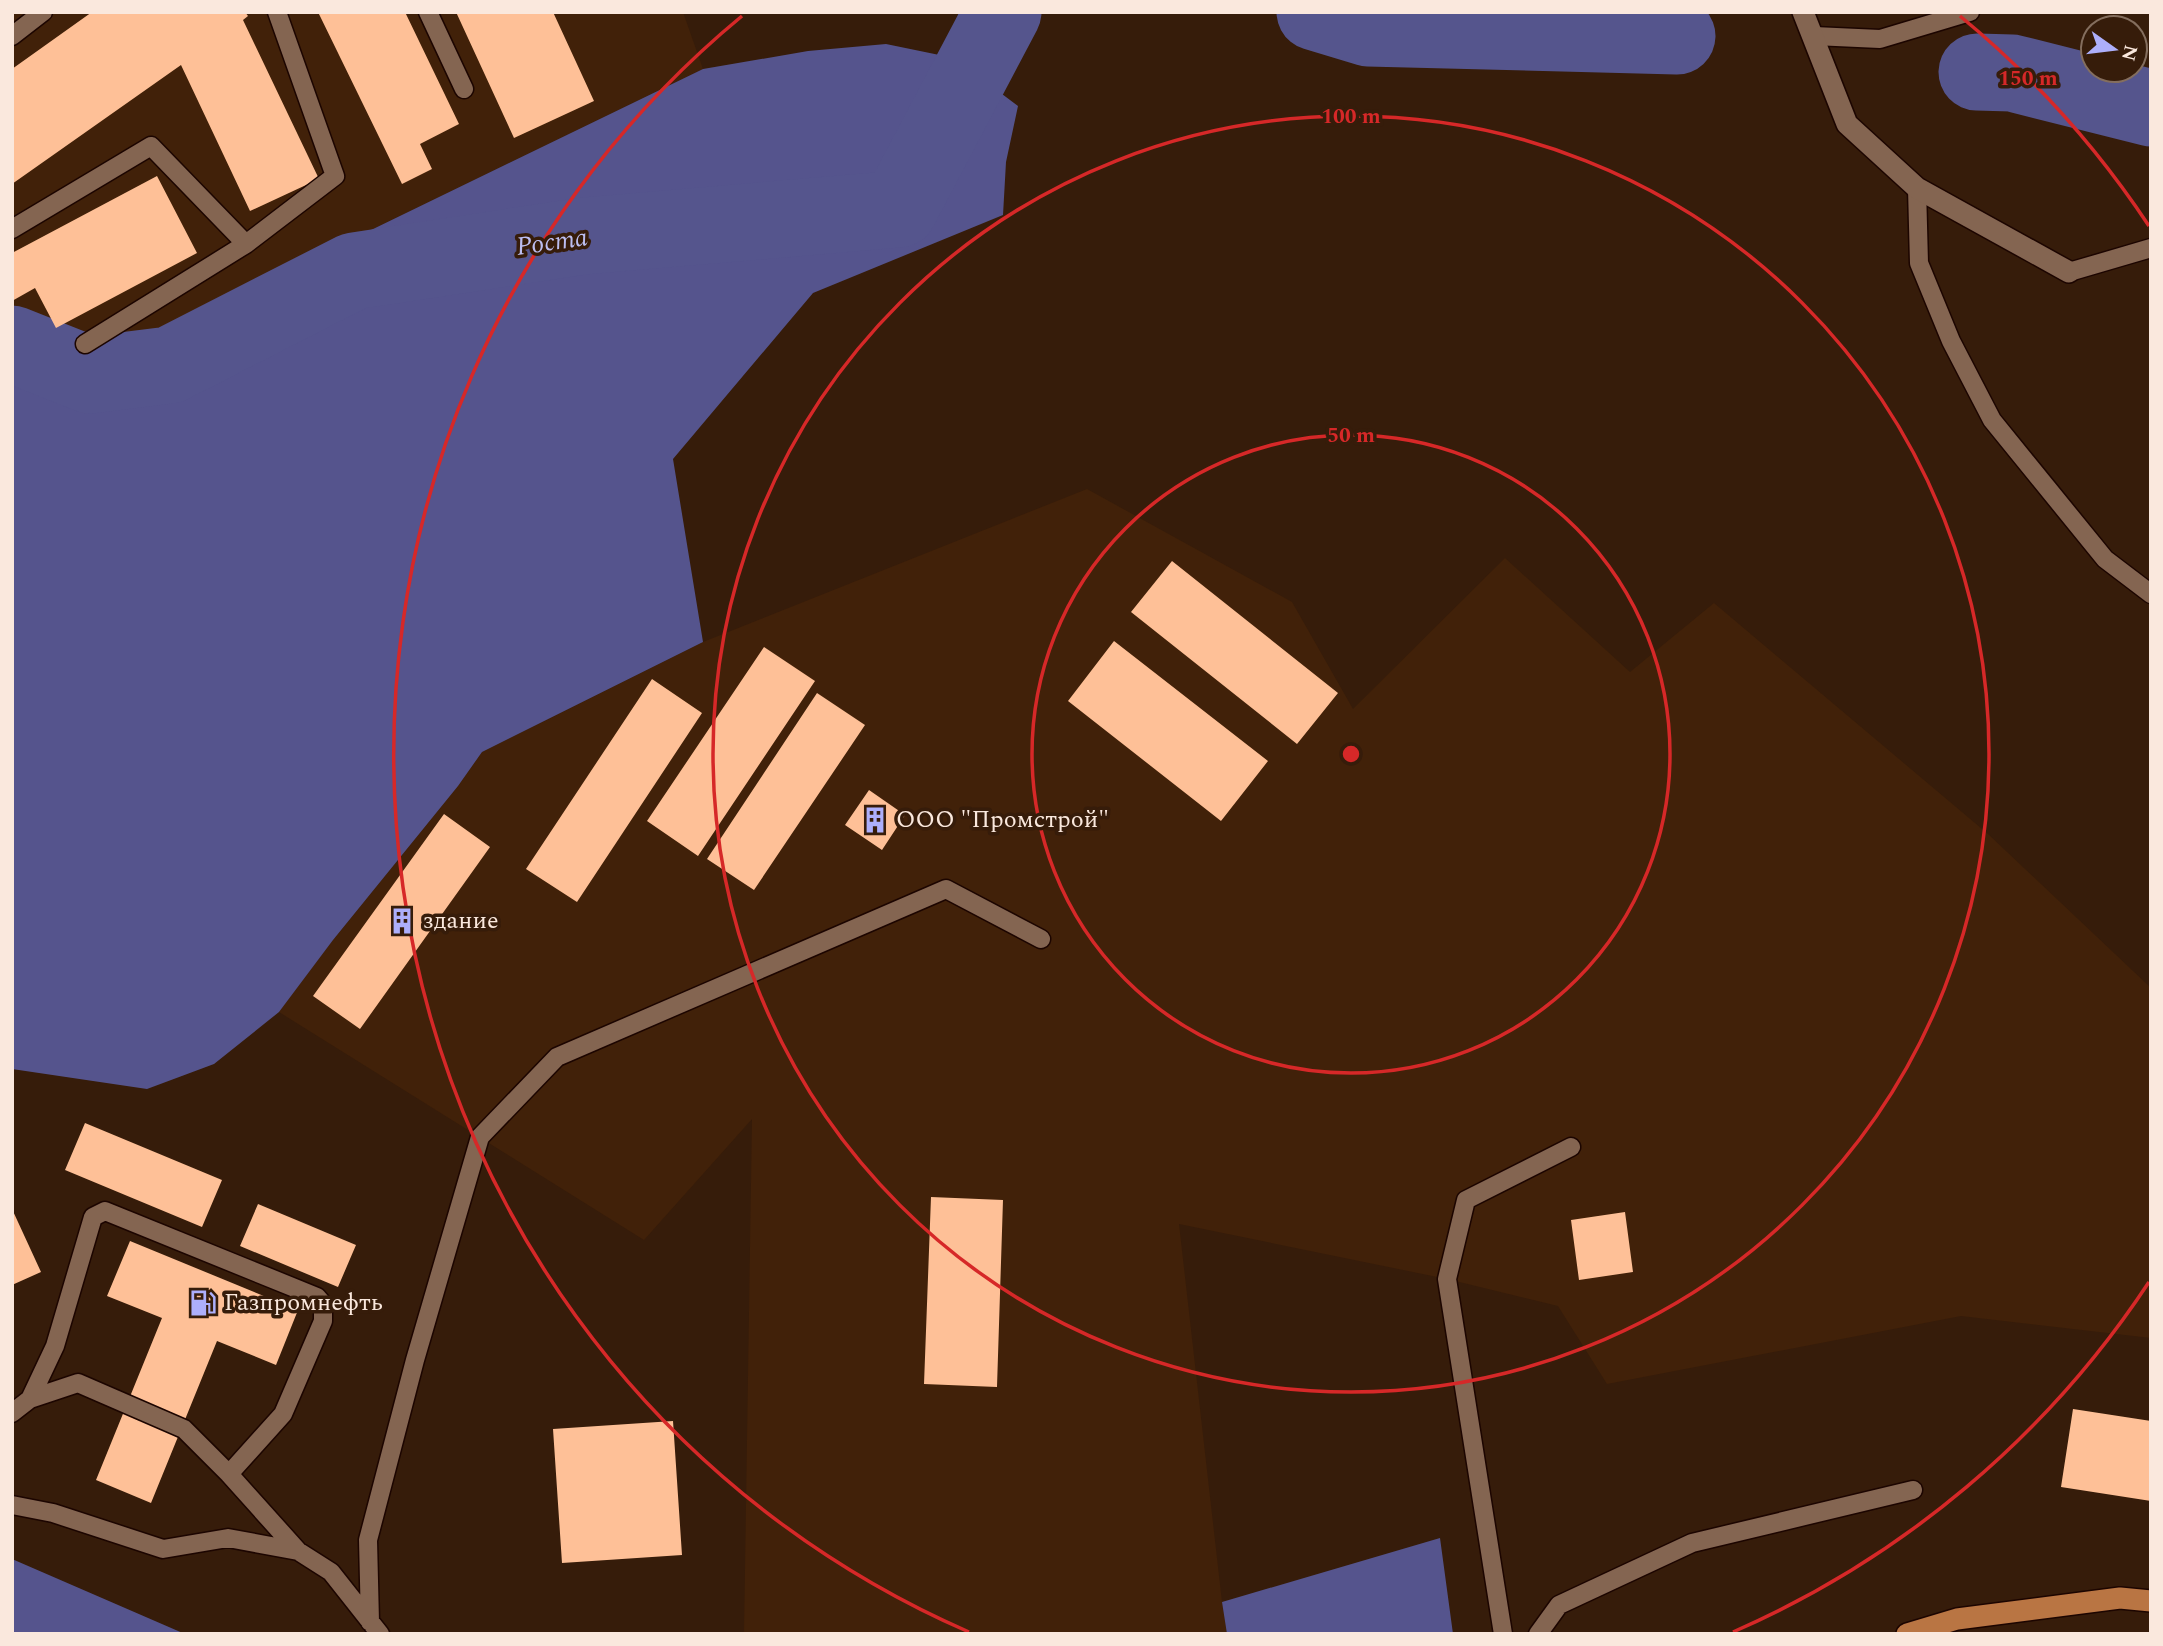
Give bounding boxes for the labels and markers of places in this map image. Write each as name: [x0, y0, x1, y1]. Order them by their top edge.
centre of rings: [1339, 742, 1363, 766]
place label: ООО "Промстрой": [896, 802, 1109, 838]
building icon: ООО "Промстрой": [860, 805, 890, 835]
place label: здание: [423, 903, 499, 939]
building icon: здание: [387, 906, 417, 936]
place label: Газпромнефть: [224, 1285, 383, 1321]
fuel station icon: Газпромнефть: [188, 1288, 218, 1318]

